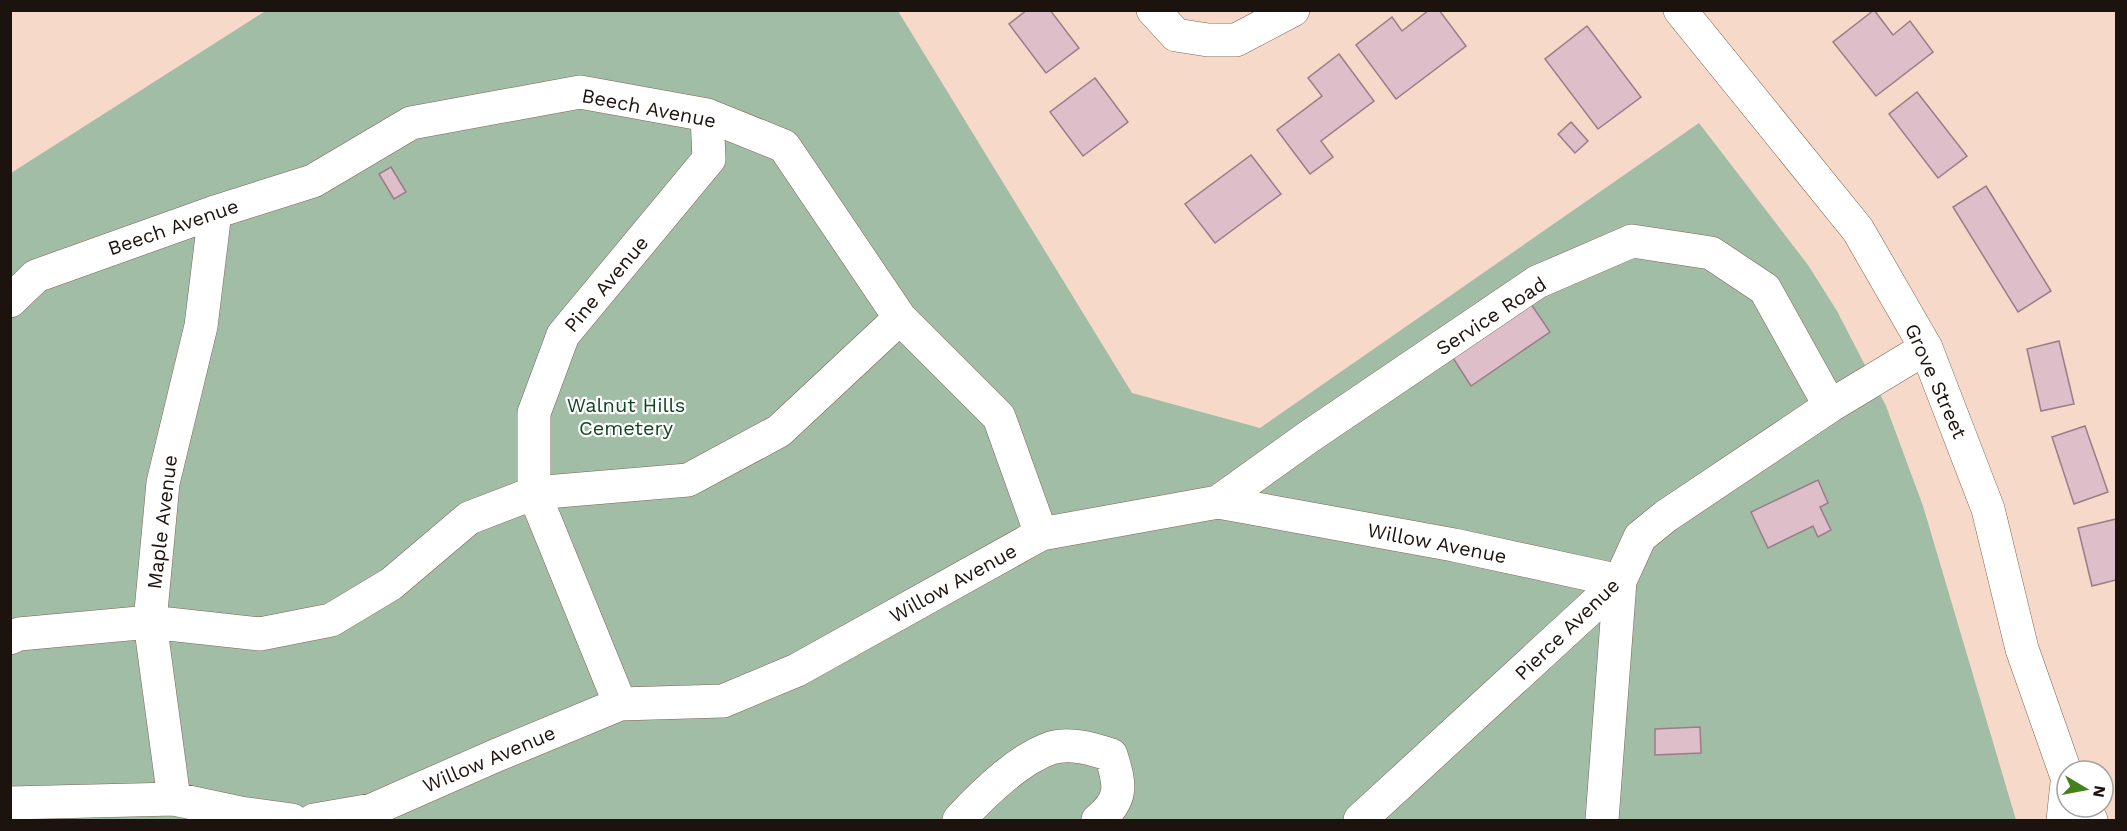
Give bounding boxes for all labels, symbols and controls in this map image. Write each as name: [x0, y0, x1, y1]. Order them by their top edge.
street label: Beech Avenue: [580, 83, 718, 133]
street label: Beech Avenue: [105, 193, 241, 261]
street label: Pine Avenue: [559, 231, 653, 337]
street label: Service Road: [1431, 271, 1551, 361]
street label: Grove Street: [1900, 320, 1972, 443]
park label: Walnut Hills Cemetery: [567, 393, 685, 440]
street label: Maple Avenue: [142, 453, 182, 591]
street label: Willow Avenue: [1365, 518, 1509, 568]
street label: Willow Avenue: [885, 538, 1021, 628]
street label: Pierce Avenue: [1510, 573, 1624, 685]
street label: Willow Avenue: [419, 720, 559, 798]
north arrow: [2055, 759, 2115, 819]
text: N: [2089, 784, 2110, 799]

